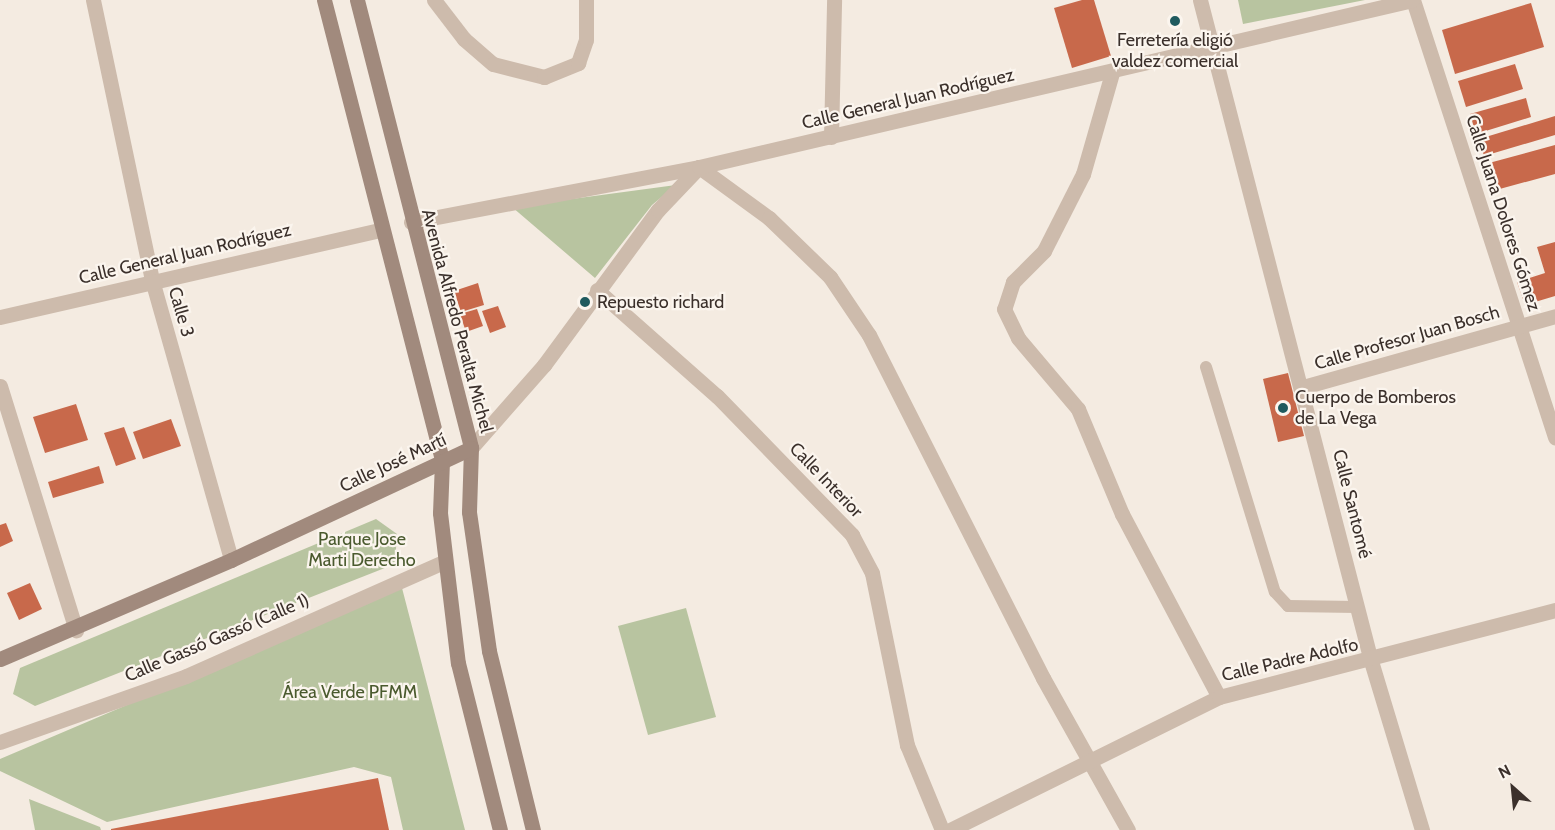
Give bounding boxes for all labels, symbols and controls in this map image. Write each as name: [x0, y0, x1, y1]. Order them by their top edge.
marker: Ferretería eligió valdez comercial: [1168, 14, 1182, 28]
place label: Ferretería eligió valdez comercial: [1112, 30, 1238, 72]
street label: Calle General Juan Rodríguez: [800, 64, 1016, 134]
street label: Calle Juana Dolores Gómez: [1461, 112, 1545, 314]
street label: Avenida Alfredo Peralta Michel: [417, 207, 497, 435]
street label: Calle General Juan Rodríguez: [77, 219, 293, 289]
street label: Calle 3: [164, 284, 198, 340]
place label: Repuesto richard: [597, 291, 724, 313]
marker: Repuesto richard: [578, 295, 592, 309]
street label: Calle Profesor Juan Bosch: [1312, 301, 1502, 375]
place label: Cuerpo de Bomberos de La Vega: [1295, 387, 1456, 430]
marker: Cuerpo de Bomberos de La Vega: [1276, 401, 1290, 415]
street label: Calle José Martí: [336, 429, 450, 497]
street label: Calle Interior: [785, 438, 867, 522]
street label: Calle Santomé: [1328, 447, 1376, 561]
park label: Parque Jose Marti Derecho: [308, 529, 416, 572]
street label: Calle Gassó Gassó (Calle 1): [121, 589, 313, 687]
street label: Calle Padre Adolfo: [1220, 634, 1360, 686]
park label: Área Verde PFMM: [283, 681, 417, 703]
north arrow: [1483, 758, 1543, 818]
text: N: [1495, 760, 1514, 783]

